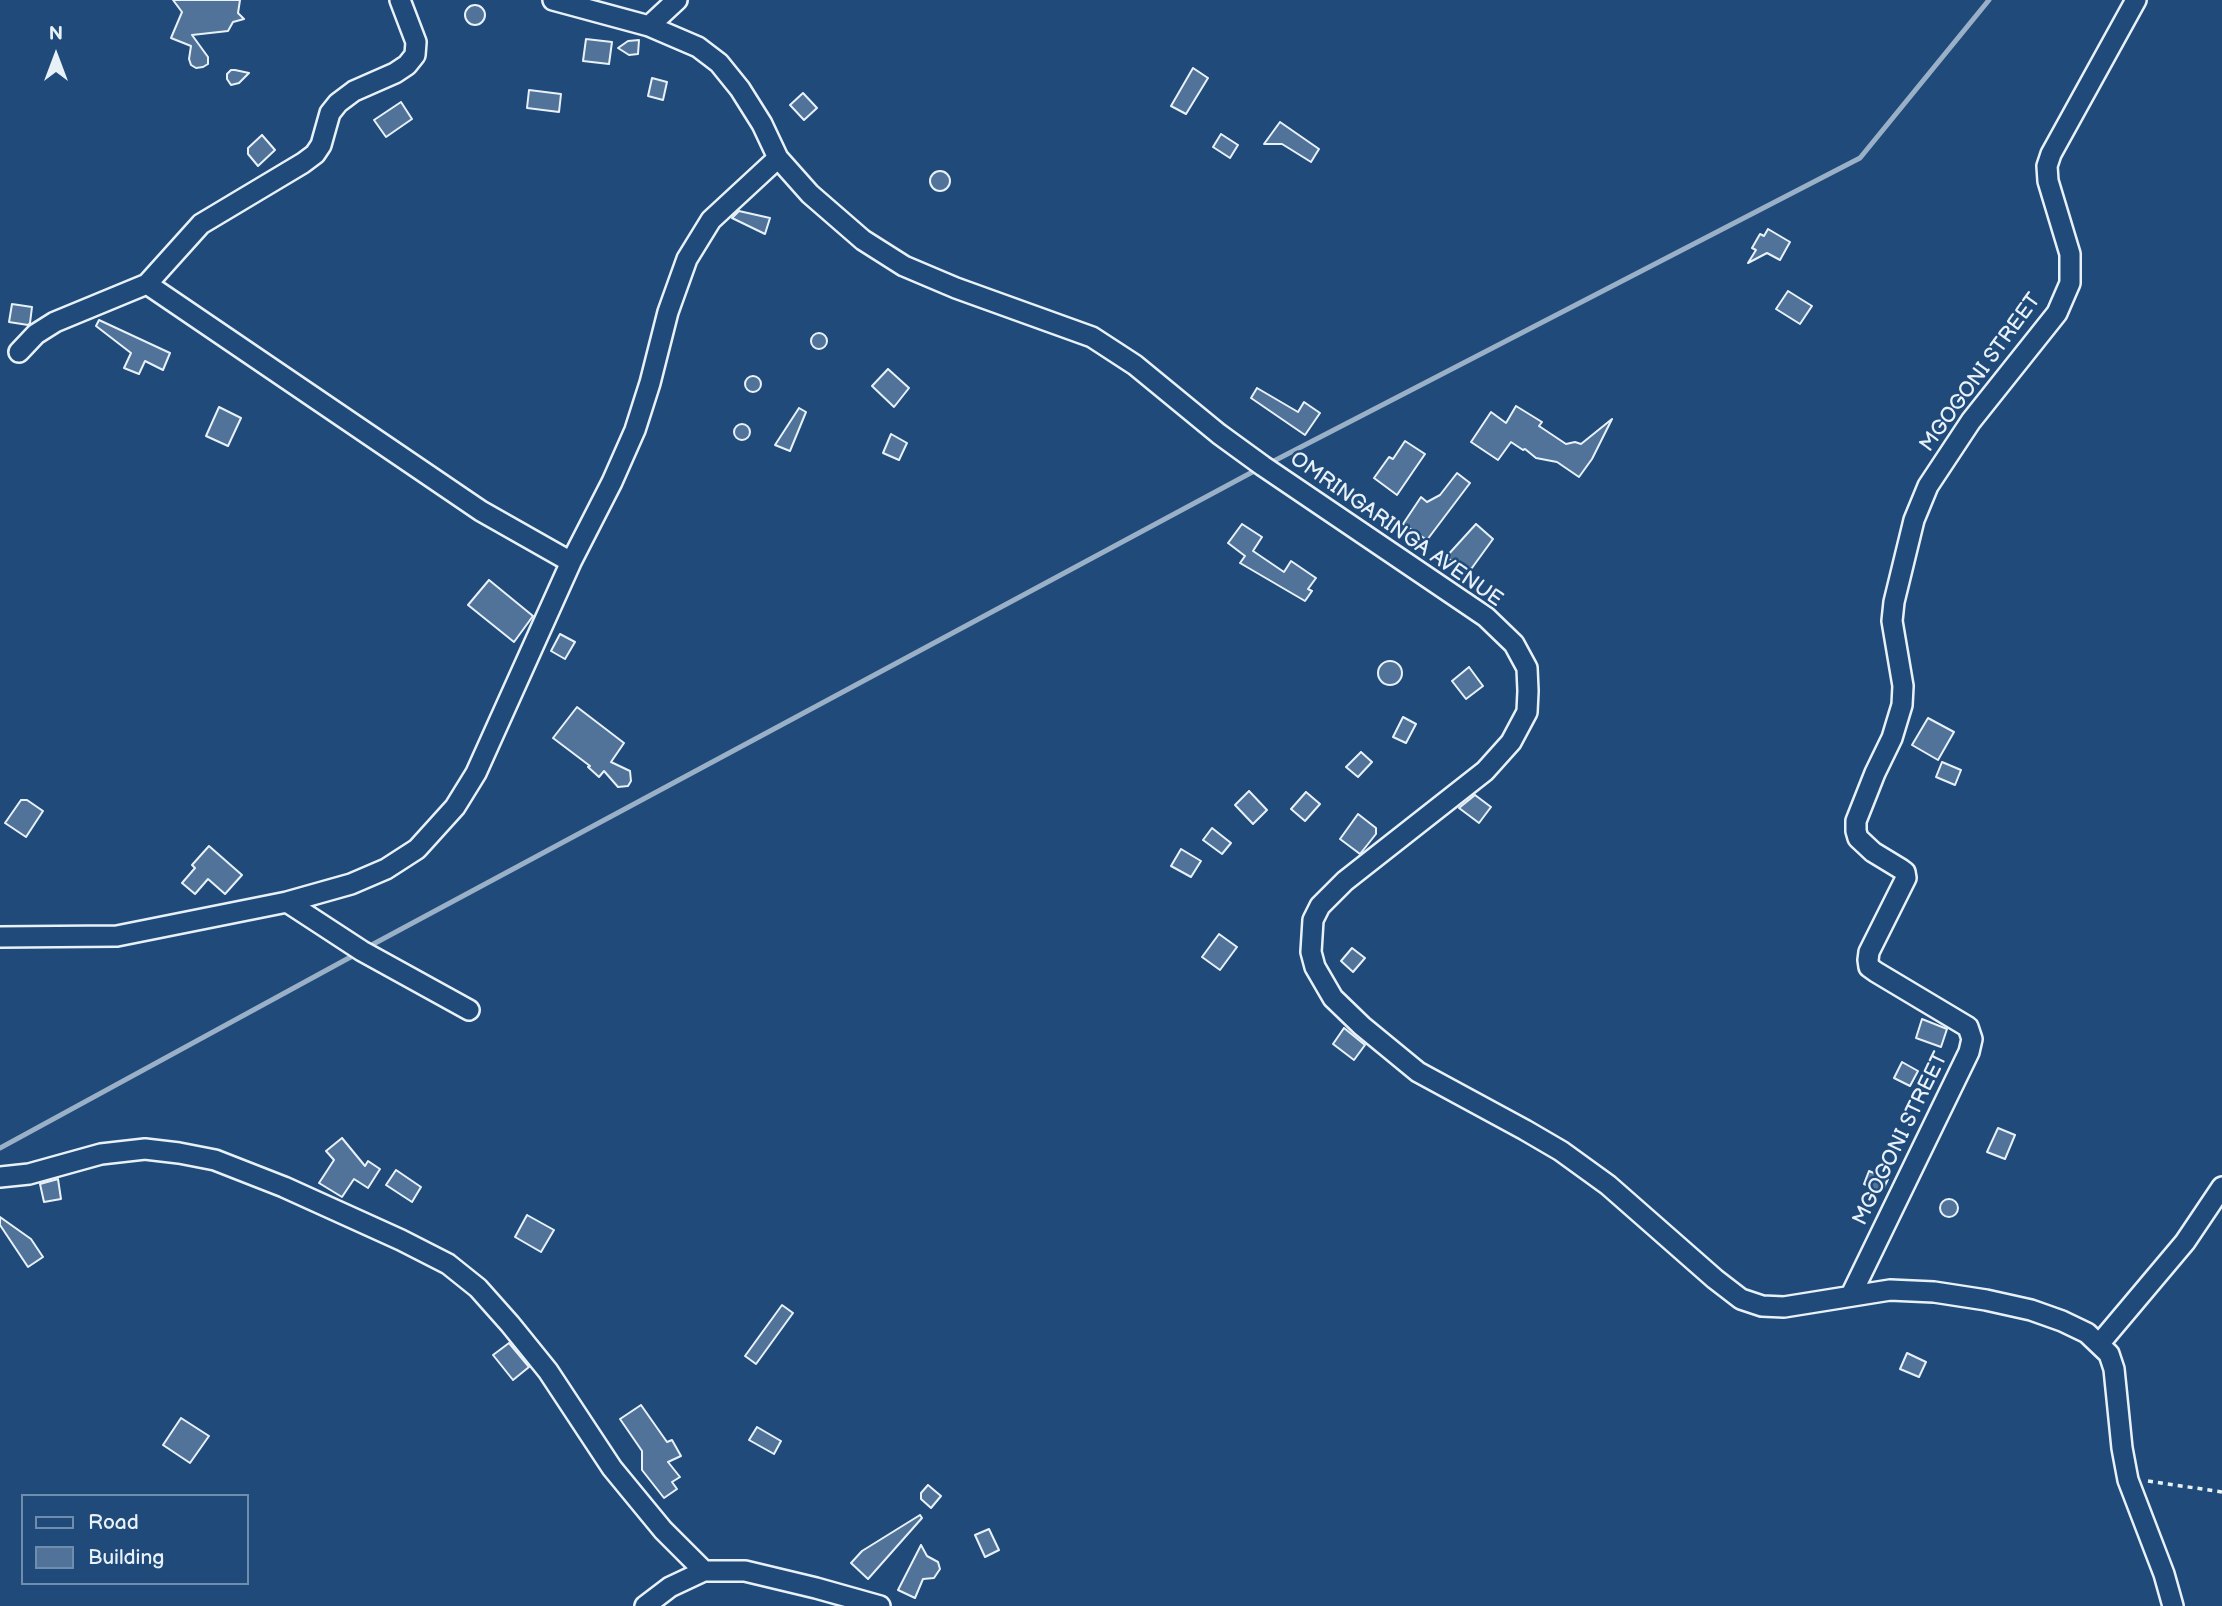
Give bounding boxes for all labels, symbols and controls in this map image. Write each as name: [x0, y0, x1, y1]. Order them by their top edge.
north arrow: [21, 21, 91, 91]
text: N: [49, 23, 63, 46]
street label: MGOGONI STREET: [1915, 289, 2047, 457]
street label: OMRINGARINGA AVENUE: [1285, 447, 1507, 613]
street label: MGOGONI STREET: [1848, 1048, 1954, 1230]
legend: [21, 1494, 248, 1585]
text: Road: [88, 1510, 139, 1535]
text: Building: [88, 1545, 164, 1570]

